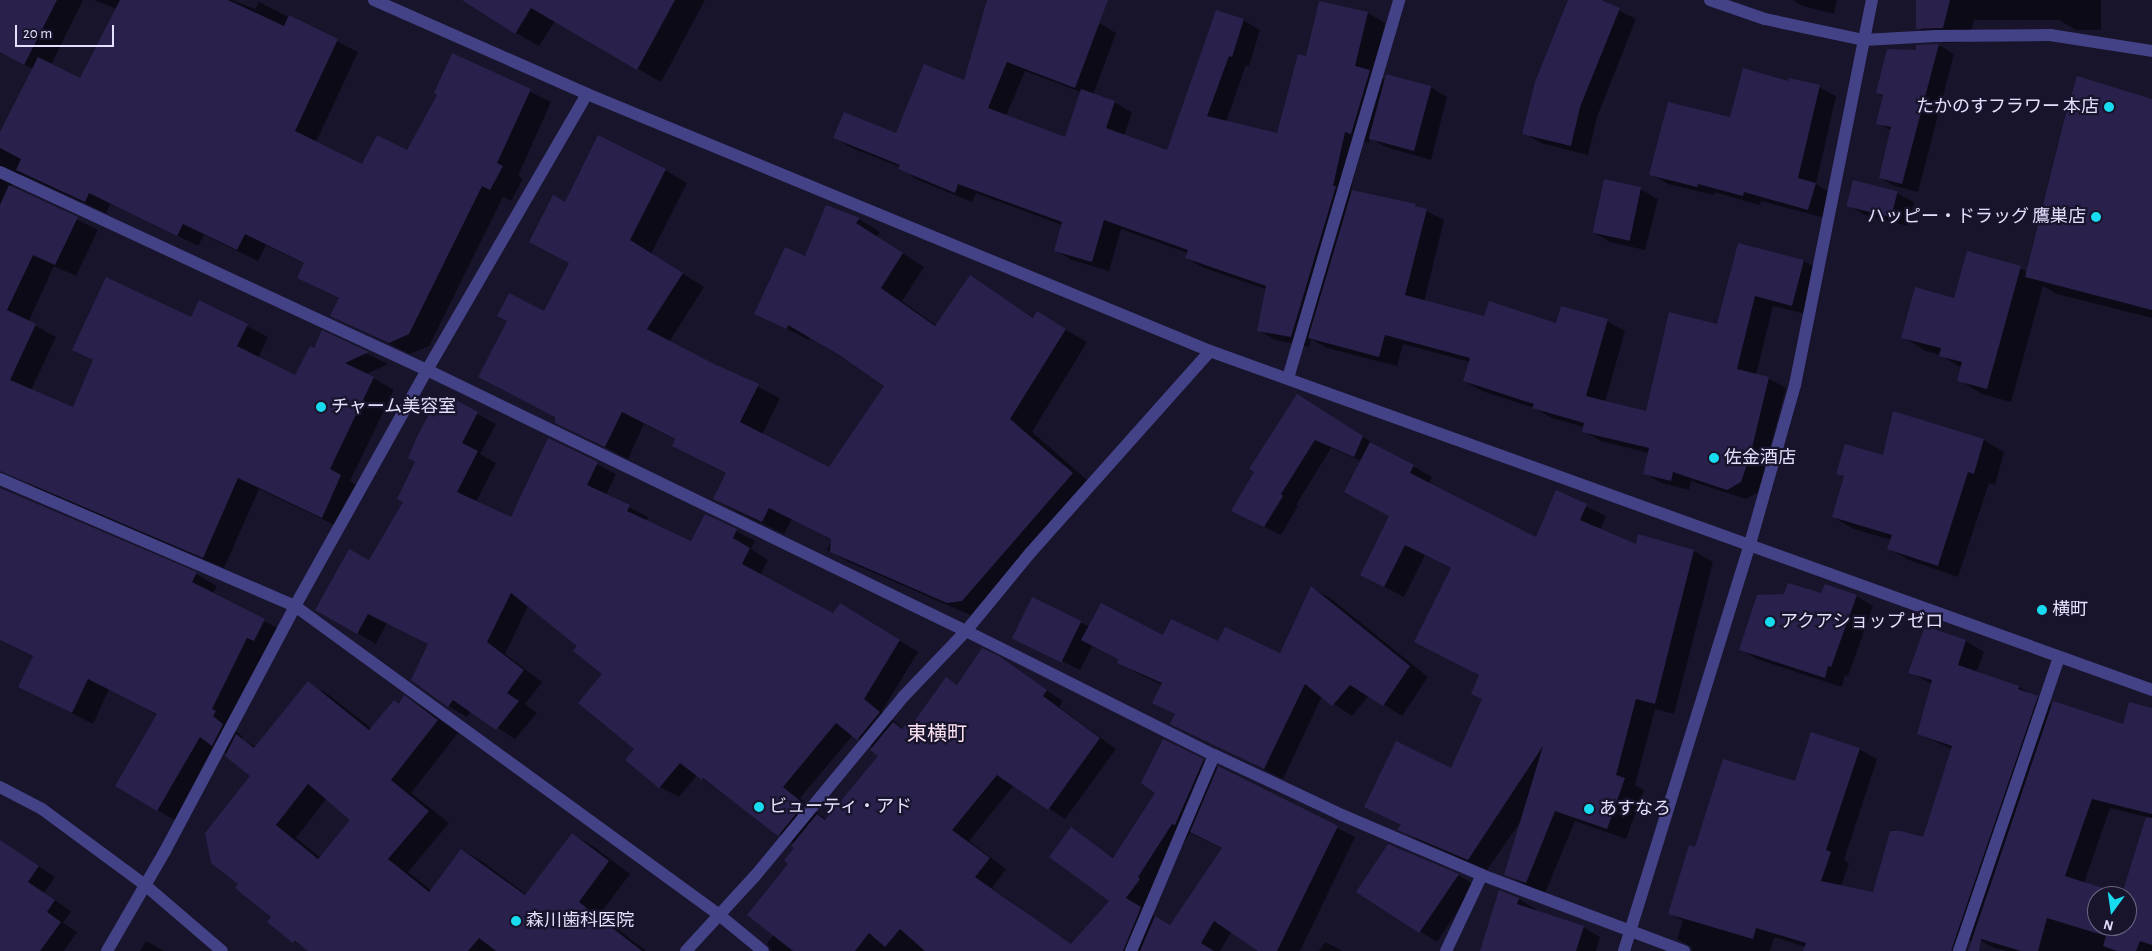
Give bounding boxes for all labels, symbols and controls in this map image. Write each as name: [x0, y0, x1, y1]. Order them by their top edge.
scale bar: [18, 15, 116, 47]
text: 20 m: [23, 26, 52, 41]
place label: たかのすフラワー 本店: [1916, 96, 2099, 118]
marker: たかのすフラワー 本店: [2103, 101, 2115, 113]
place label: ハッピー・ドラッグ 鷹巣店: [1867, 206, 2086, 228]
marker: ハッピー・ドラッグ 鷹巣店: [2090, 211, 2102, 223]
place label: チャーム美容室: [331, 396, 457, 418]
marker: チャーム美容室: [315, 401, 327, 413]
place label: 佐金酒店: [1724, 447, 1796, 469]
marker: 佐金酒店: [1708, 452, 1720, 464]
place label: 横町: [2052, 599, 2088, 621]
marker: 横町: [2036, 604, 2048, 616]
place label: アクアショップ ゼロ: [1780, 611, 1945, 633]
marker: アクアショップ ゼロ: [1764, 616, 1776, 628]
district label: 東横町: [907, 722, 967, 746]
place label: ビューティ・アド: [769, 796, 913, 818]
place label: あすなろ: [1599, 798, 1671, 820]
marker: ビューティ・アド: [753, 801, 765, 813]
marker: あすなろ: [1583, 803, 1595, 815]
north arrow: [2087, 886, 2137, 936]
place label: 森川歯科医院: [526, 910, 634, 932]
marker: 森川歯科医院: [510, 915, 522, 927]
text: N: [2102, 917, 2115, 933]

